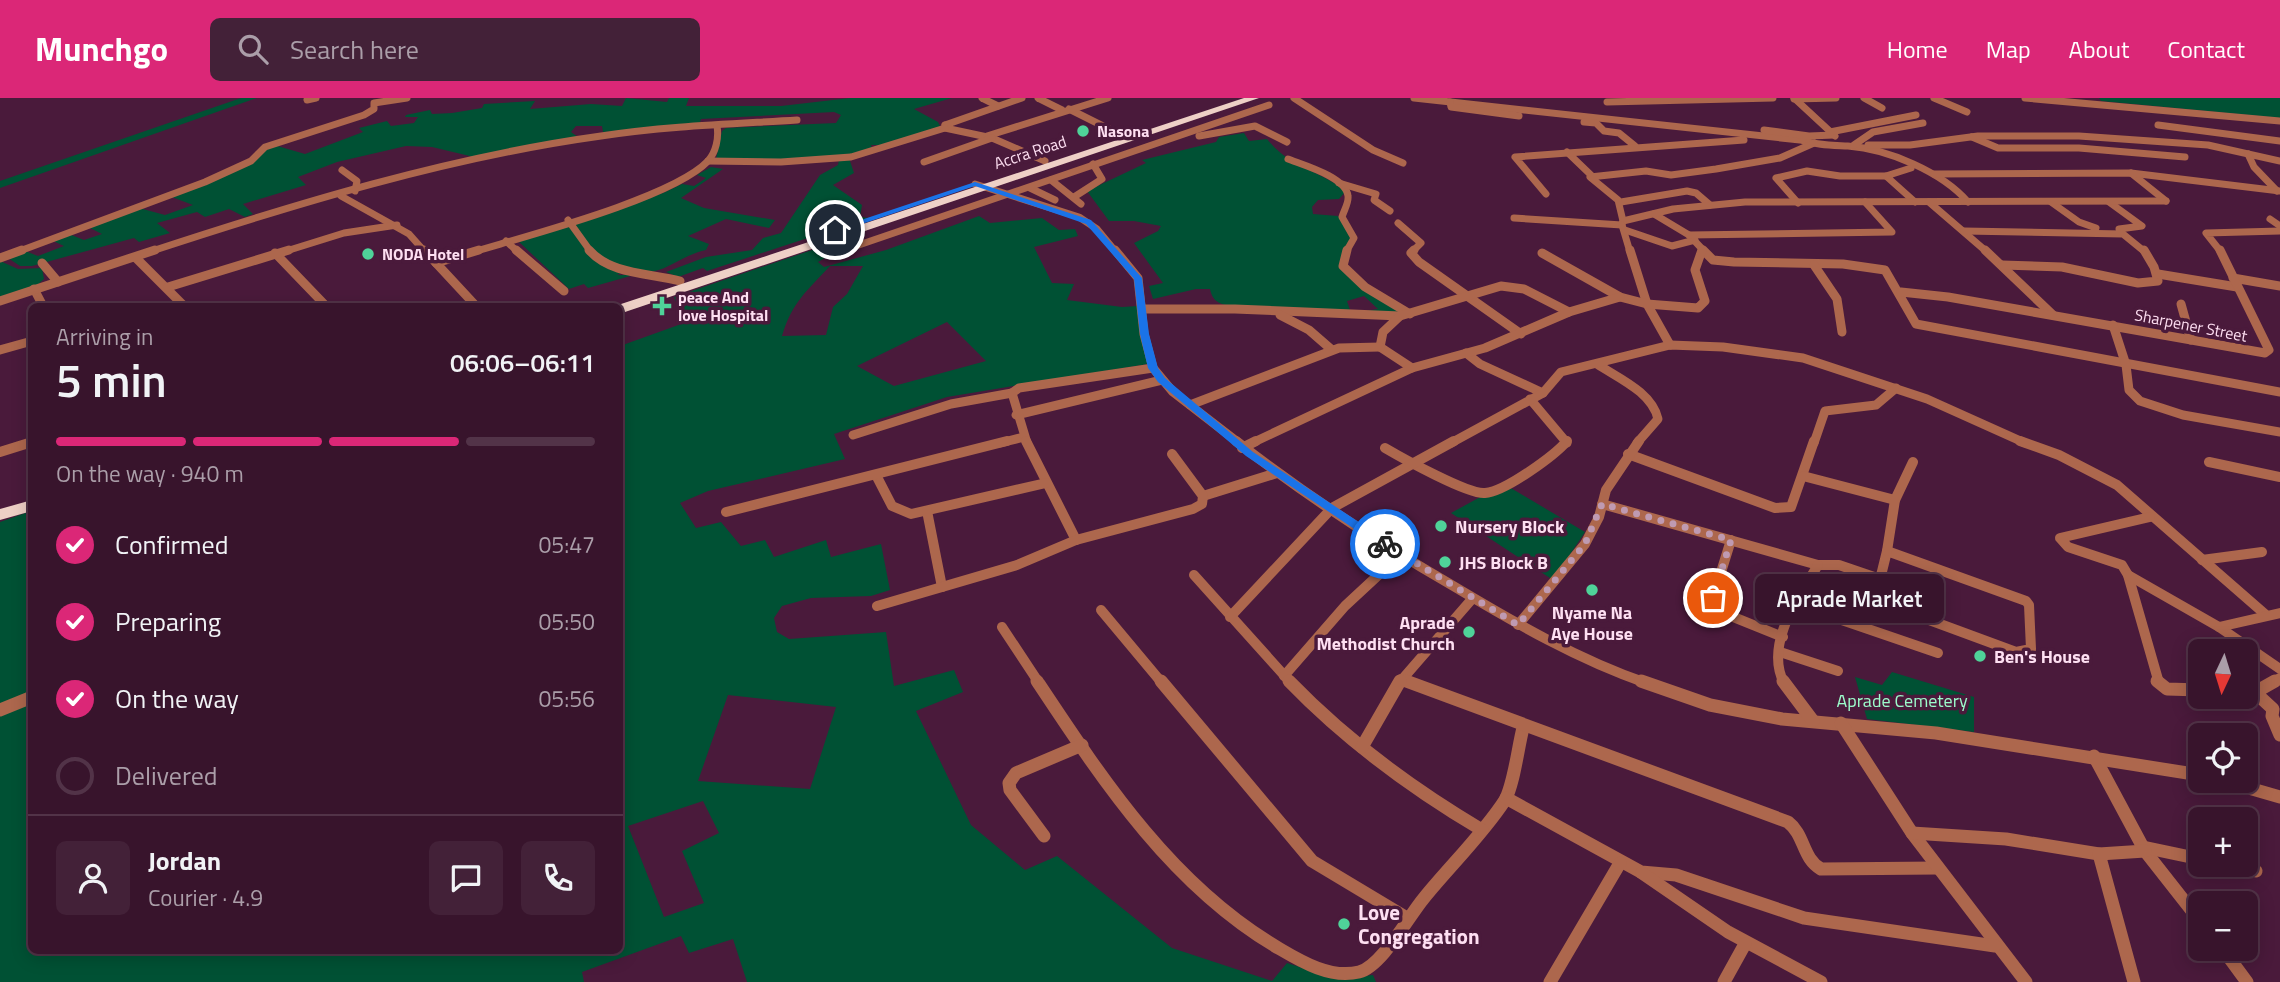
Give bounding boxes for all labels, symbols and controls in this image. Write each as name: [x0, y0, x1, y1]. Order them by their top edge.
search box: [210, 18, 700, 81]
text: Munchgo: [35, 24, 168, 74]
icon: search: [234, 30, 272, 68]
text: Search here: [290, 30, 419, 69]
text: Home: [1887, 31, 1948, 67]
text: Map: [1986, 31, 2031, 67]
text: About: [2069, 31, 2129, 67]
text: Contact: [2167, 31, 2245, 67]
place label: Nasona: [1097, 119, 1149, 143]
marker: Nasona: [1075, 123, 1091, 139]
street label: Accra Road: [991, 129, 1069, 175]
pin: [805, 200, 865, 260]
icon: home: [816, 211, 854, 249]
place label: NODA Hotel: [382, 242, 464, 266]
marker: NODA Hotel: [360, 246, 376, 262]
place label: peace And love Hospital: [678, 285, 768, 327]
marker: peace And love Hospital: [652, 296, 672, 316]
street label: Sharpener Street: [2133, 302, 2250, 348]
text: Arriving in: [56, 319, 153, 354]
text: 06:06–06:11: [450, 343, 595, 382]
text: 5 min: [56, 345, 167, 415]
text: On the way · 940 m: [56, 456, 244, 491]
courier: [1350, 509, 1420, 579]
place label: Nursery Block: [1455, 513, 1565, 540]
marker: Nursery Block: [1433, 518, 1449, 534]
text: Confirmed: [115, 525, 229, 564]
icon: bike: [1366, 525, 1404, 563]
icon: check: [56, 526, 94, 564]
text: 05:47: [538, 527, 595, 562]
place label: JHS Block B: [1459, 549, 1548, 576]
marker: JHS Block B: [1437, 554, 1453, 570]
pin: [1683, 568, 1743, 628]
callout: Aprade Market: [1755, 574, 1944, 622]
icon: bag: [1694, 579, 1732, 617]
text: Aprade Market: [1777, 581, 1922, 616]
marker: Nyame Na Aye House: [1584, 582, 1600, 598]
place label: Nyame Na Aye House: [1551, 599, 1633, 647]
text: Preparing: [115, 602, 221, 641]
icon: check: [56, 603, 94, 641]
text: 05:50: [538, 604, 595, 639]
place label: Aprade Methodist Church: [1317, 609, 1455, 657]
marker: Aprade Methodist Church: [1461, 624, 1477, 640]
north arrow: [2188, 639, 2258, 709]
map controls: [2188, 639, 2258, 961]
place label: Ben's House: [1994, 643, 2090, 670]
marker: Ben's House: [1972, 648, 1988, 664]
text: On the way: [115, 679, 239, 718]
icon: check: [56, 680, 94, 718]
text: 05:56: [538, 681, 595, 716]
park label: Aprade Cemetery: [1836, 687, 1968, 714]
button: locate: [2188, 723, 2258, 793]
text: Delivered: [115, 756, 218, 795]
button: +: [2188, 807, 2258, 877]
button: person: [56, 841, 130, 915]
text: Jordan: [148, 841, 221, 880]
button: chat: [429, 841, 503, 915]
button: phone: [521, 841, 595, 915]
text: Courier · 4.9: [148, 880, 263, 915]
button: −: [2188, 891, 2258, 961]
place label: Love Congregation: [1358, 896, 1480, 952]
marker: Love Congregation: [1336, 916, 1352, 932]

